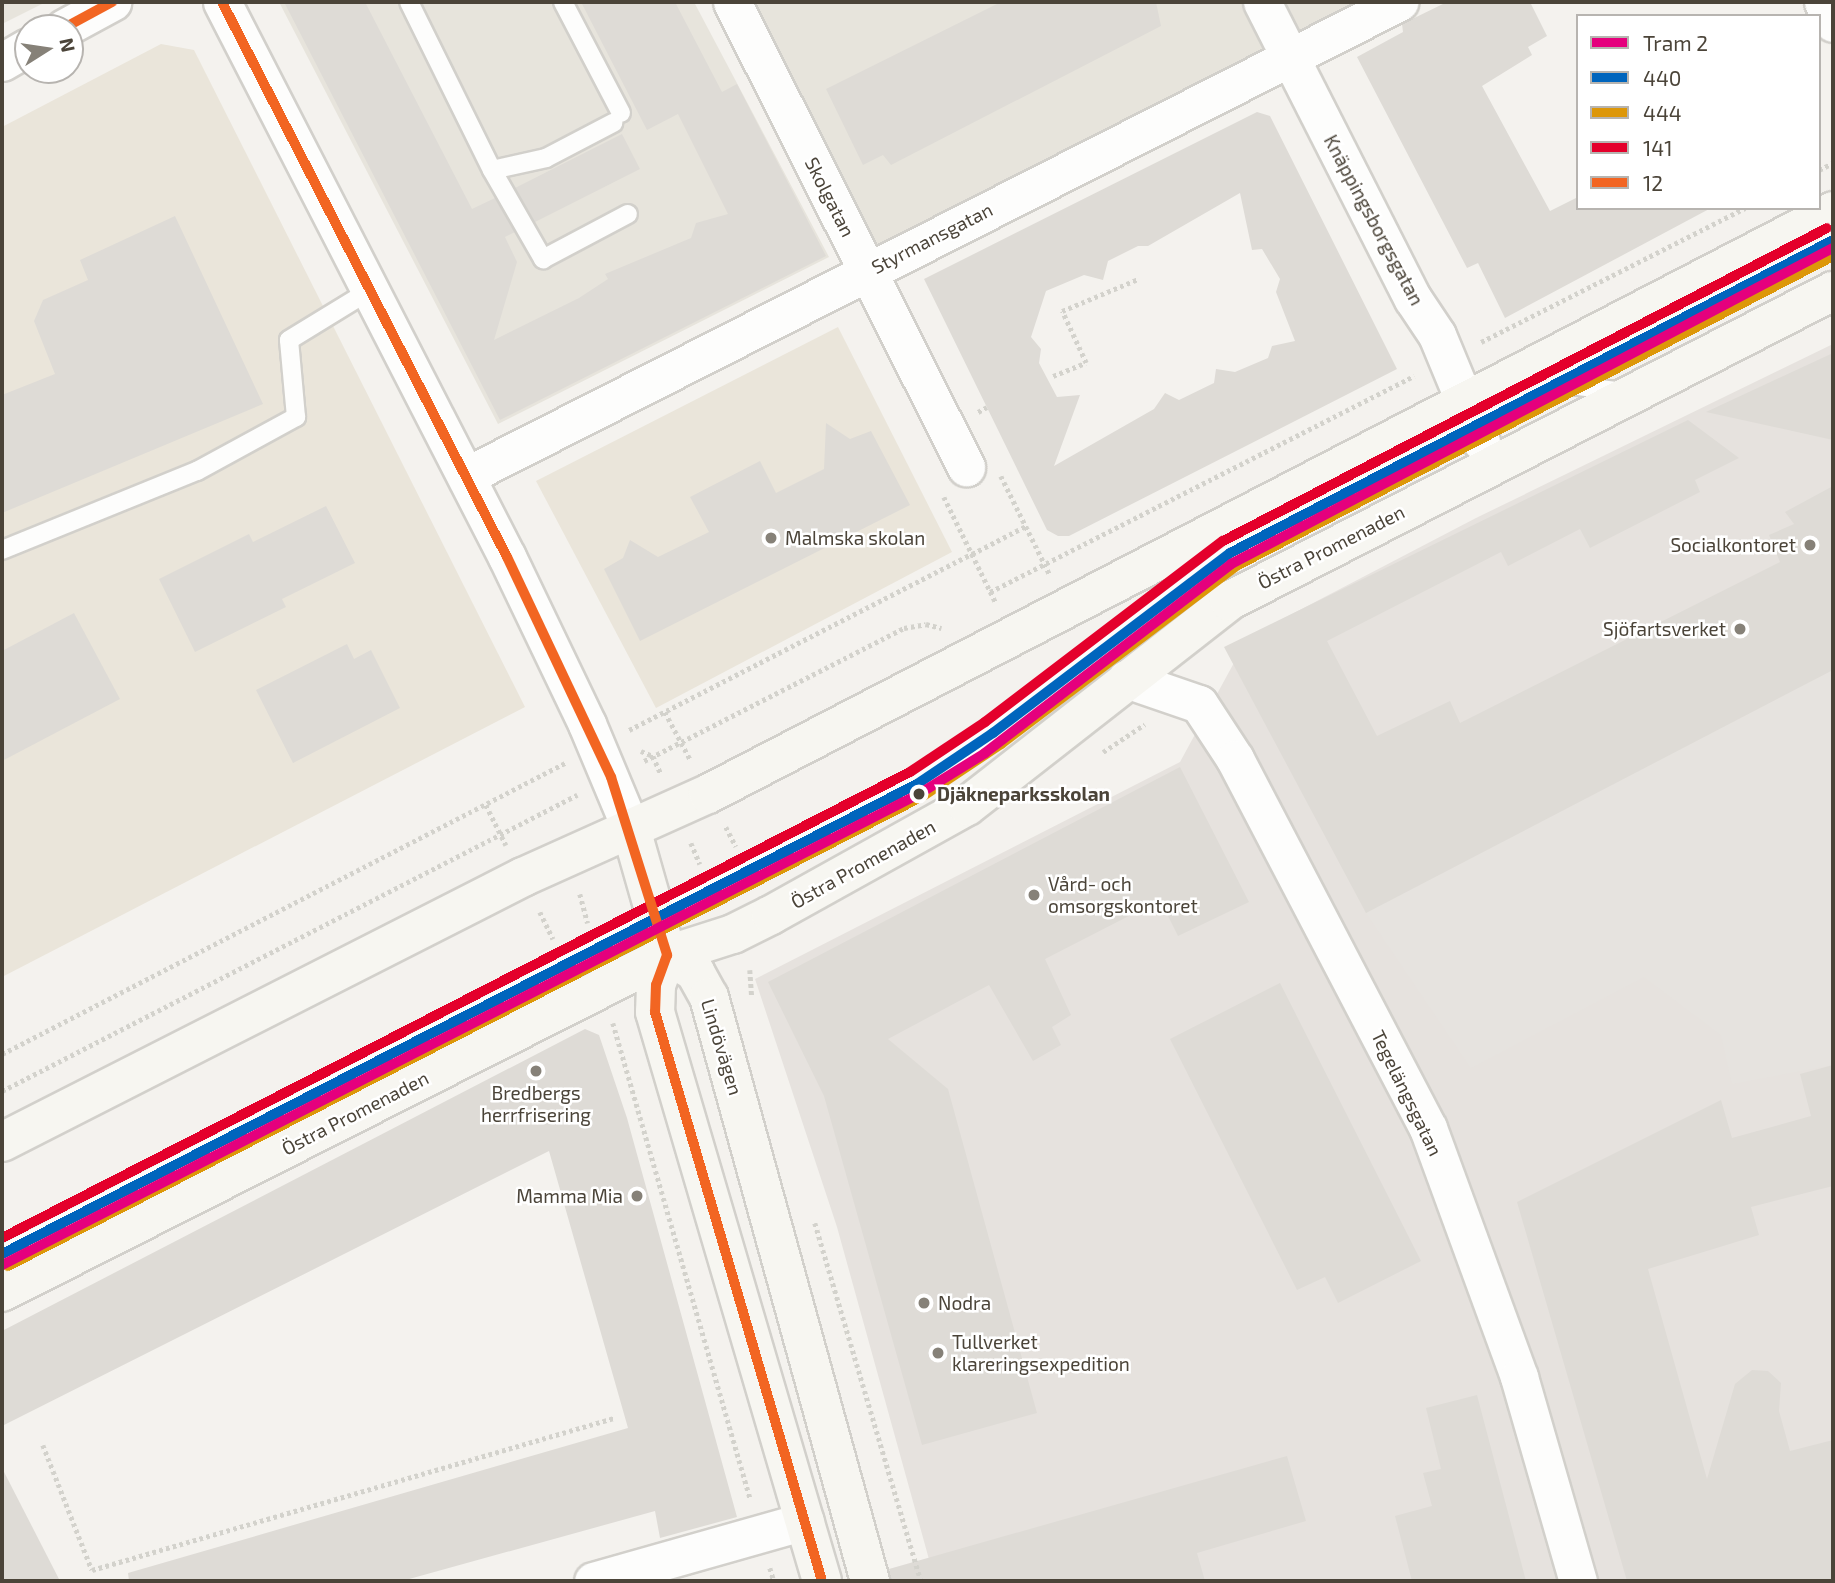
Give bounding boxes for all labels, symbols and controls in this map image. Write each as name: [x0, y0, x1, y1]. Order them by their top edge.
north arrow: [14, 14, 84, 84]
legend: [1576, 14, 1821, 210]
text: Tram 2: [1643, 30, 1708, 55]
text: N: [55, 36, 81, 54]
text: 440: [1643, 65, 1682, 90]
text: 444: [1643, 100, 1682, 125]
street label: Knäppingsborgsgatan: [1319, 131, 1429, 309]
text: 141: [1643, 135, 1673, 160]
street label: Skolgatan: [800, 153, 860, 241]
text: 12: [1643, 170, 1663, 195]
street label: Styrmansgatan: [868, 198, 996, 278]
street label: Östra Promenaden: [1254, 500, 1408, 594]
place label: Malmska skolan: [785, 527, 925, 549]
marker: Malmska skolan: [763, 530, 779, 546]
place label: Socialkontoret: [1670, 534, 1796, 556]
marker: Socialkontoret: [1802, 537, 1818, 553]
place label: Sjöfartsverket: [1603, 618, 1726, 640]
marker: Sjöfartsverket: [1732, 621, 1748, 637]
marker: Djäkneparksskolan: [907, 782, 931, 806]
place label: Djäkneparksskolan: [937, 783, 1110, 805]
street label: Östra Promenaden: [787, 815, 939, 913]
place label: Vård- och omsorgskontoret: [1048, 873, 1198, 917]
marker: Vård- och omsorgskontoret: [1026, 887, 1042, 903]
street label: Lindövägen: [697, 996, 747, 1098]
street label: Tegelängsgatan: [1367, 1026, 1447, 1160]
marker: Bredbergs herrfrisering: [528, 1063, 544, 1079]
street label: Östra Promenaden: [278, 1066, 432, 1160]
place label: Bredbergs herrfrisering: [481, 1082, 591, 1126]
place label: Mamma Mia: [516, 1185, 623, 1207]
marker: Mamma Mia: [629, 1188, 645, 1204]
place label: Nodra: [938, 1292, 991, 1314]
marker: Nodra: [916, 1295, 932, 1311]
place label: Tullverket klareringsexpedition: [952, 1331, 1130, 1375]
marker: Tullverket klareringsexpedition: [930, 1345, 946, 1361]

